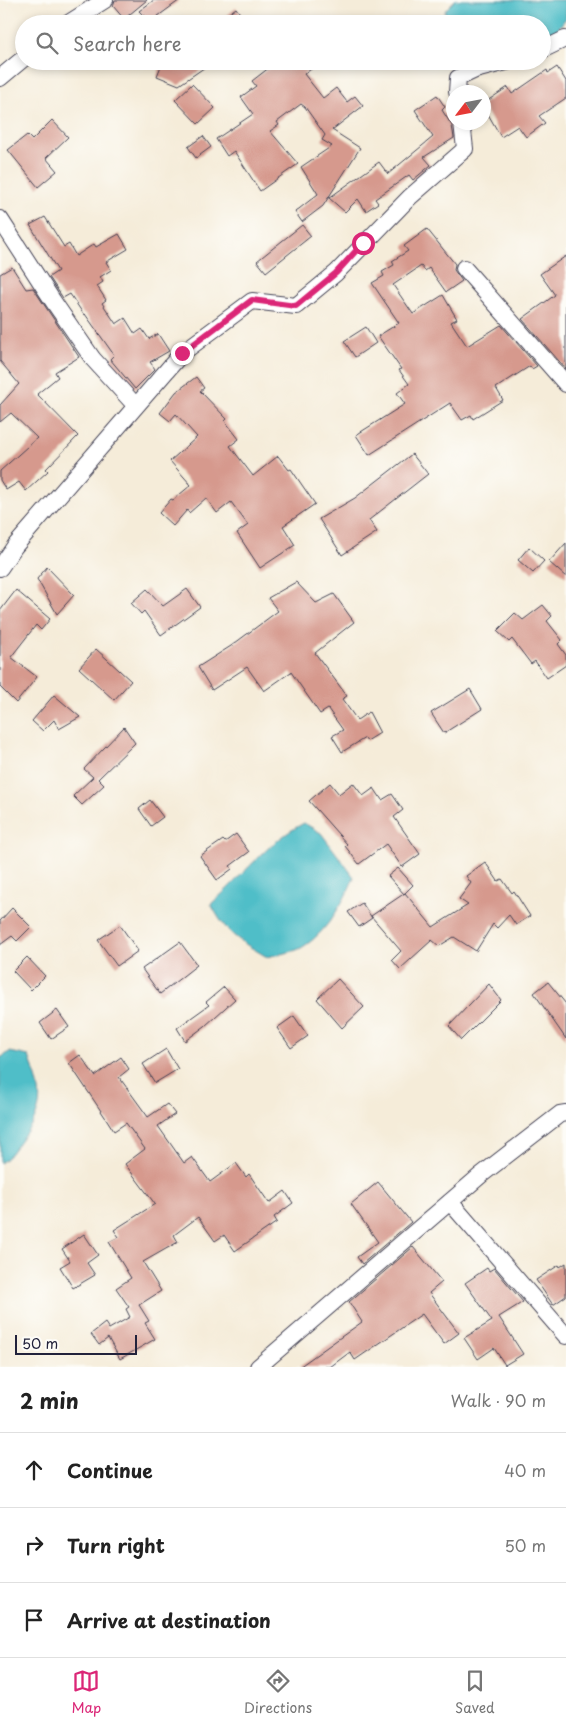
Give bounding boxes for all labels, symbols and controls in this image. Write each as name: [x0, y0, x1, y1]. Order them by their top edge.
search box: [15, 15, 551, 70]
icon: search: [33, 29, 61, 57]
text: Search here: [73, 29, 182, 57]
north arrow: [446, 85, 491, 130]
route start: [352, 232, 375, 255]
route end: [171, 342, 194, 365]
scale bar: [15, 1332, 138, 1355]
text: 50 m: [22, 1333, 58, 1354]
text: 2 min: [20, 1384, 79, 1416]
text: Walk · 90 m: [451, 1388, 546, 1412]
icon: ahead: [20, 1456, 48, 1484]
text: Continue: [67, 1456, 153, 1484]
text: 40 m: [504, 1458, 546, 1482]
icon: right: [20, 1531, 48, 1559]
text: Turn right: [67, 1531, 165, 1559]
text: 50 m: [505, 1533, 546, 1557]
icon: arrive: [20, 1606, 48, 1634]
text: Arrive at destination: [67, 1606, 271, 1634]
tab: Map: [71, 1667, 101, 1718]
tab: Directions: [244, 1667, 312, 1718]
tab: Saved: [455, 1667, 495, 1718]

